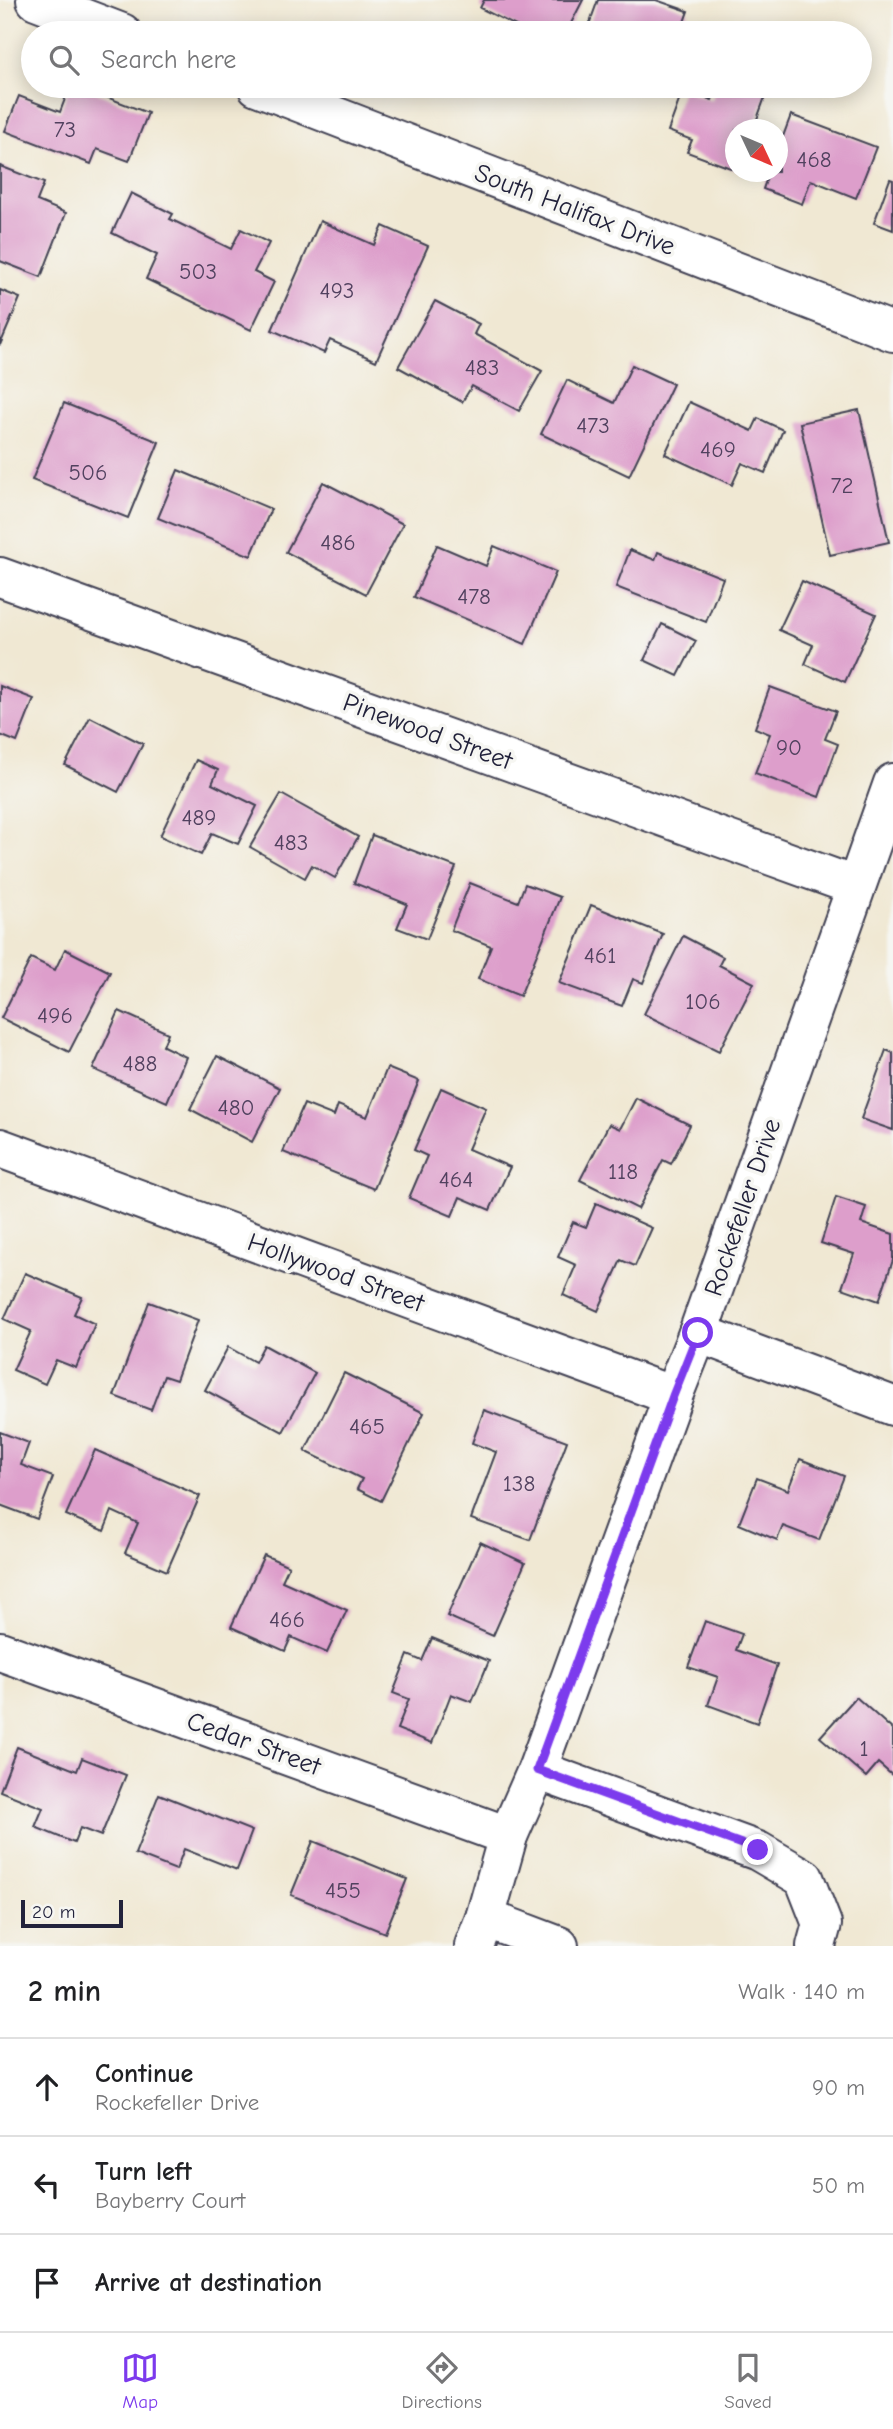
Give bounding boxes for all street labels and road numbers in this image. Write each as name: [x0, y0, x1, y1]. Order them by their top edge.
street label: South Halifax Drive: [470, 158, 679, 262]
street label: Pinewood Street: [339, 687, 518, 777]
street label: Rockefeller Drive: [699, 1115, 787, 1300]
street label: Hollywood Street: [243, 1227, 430, 1319]
street label: Cedar Street: [183, 1706, 326, 1783]

